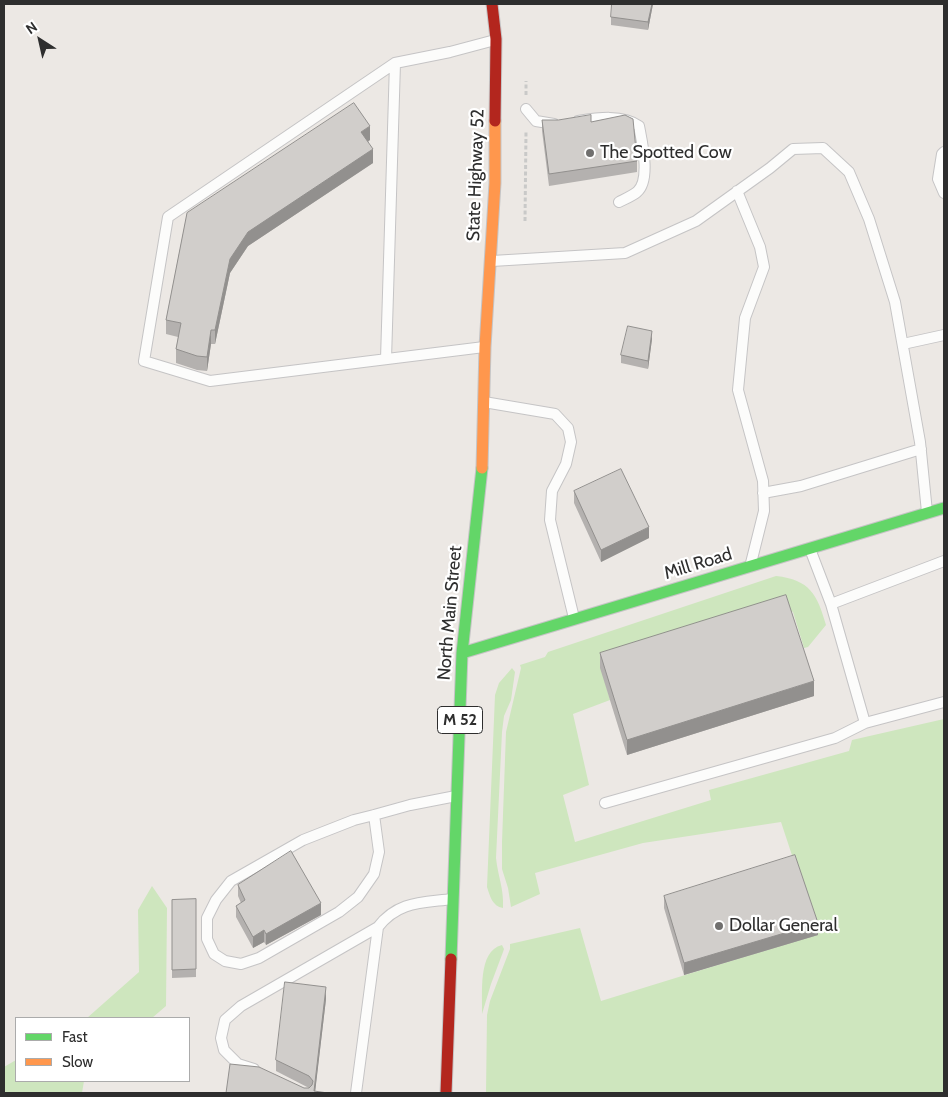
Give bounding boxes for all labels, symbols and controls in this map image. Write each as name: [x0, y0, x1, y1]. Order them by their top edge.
north arrow: [15, 15, 65, 65]
text: N: [22, 17, 41, 38]
street label: State Highway 52: [463, 108, 489, 242]
place label: The Spotted Cow: [600, 142, 732, 164]
marker: The Spotted Cow: [584, 147, 596, 159]
street label: Mill Road: [661, 543, 735, 585]
street label: North Main Street: [433, 545, 467, 681]
road number: M 52: [438, 706, 482, 734]
place label: Dollar General: [729, 915, 838, 937]
marker: Dollar General: [713, 920, 725, 932]
legend: [15, 1017, 190, 1082]
text: Fast: [62, 1028, 87, 1046]
text: Slow: [62, 1053, 93, 1071]

